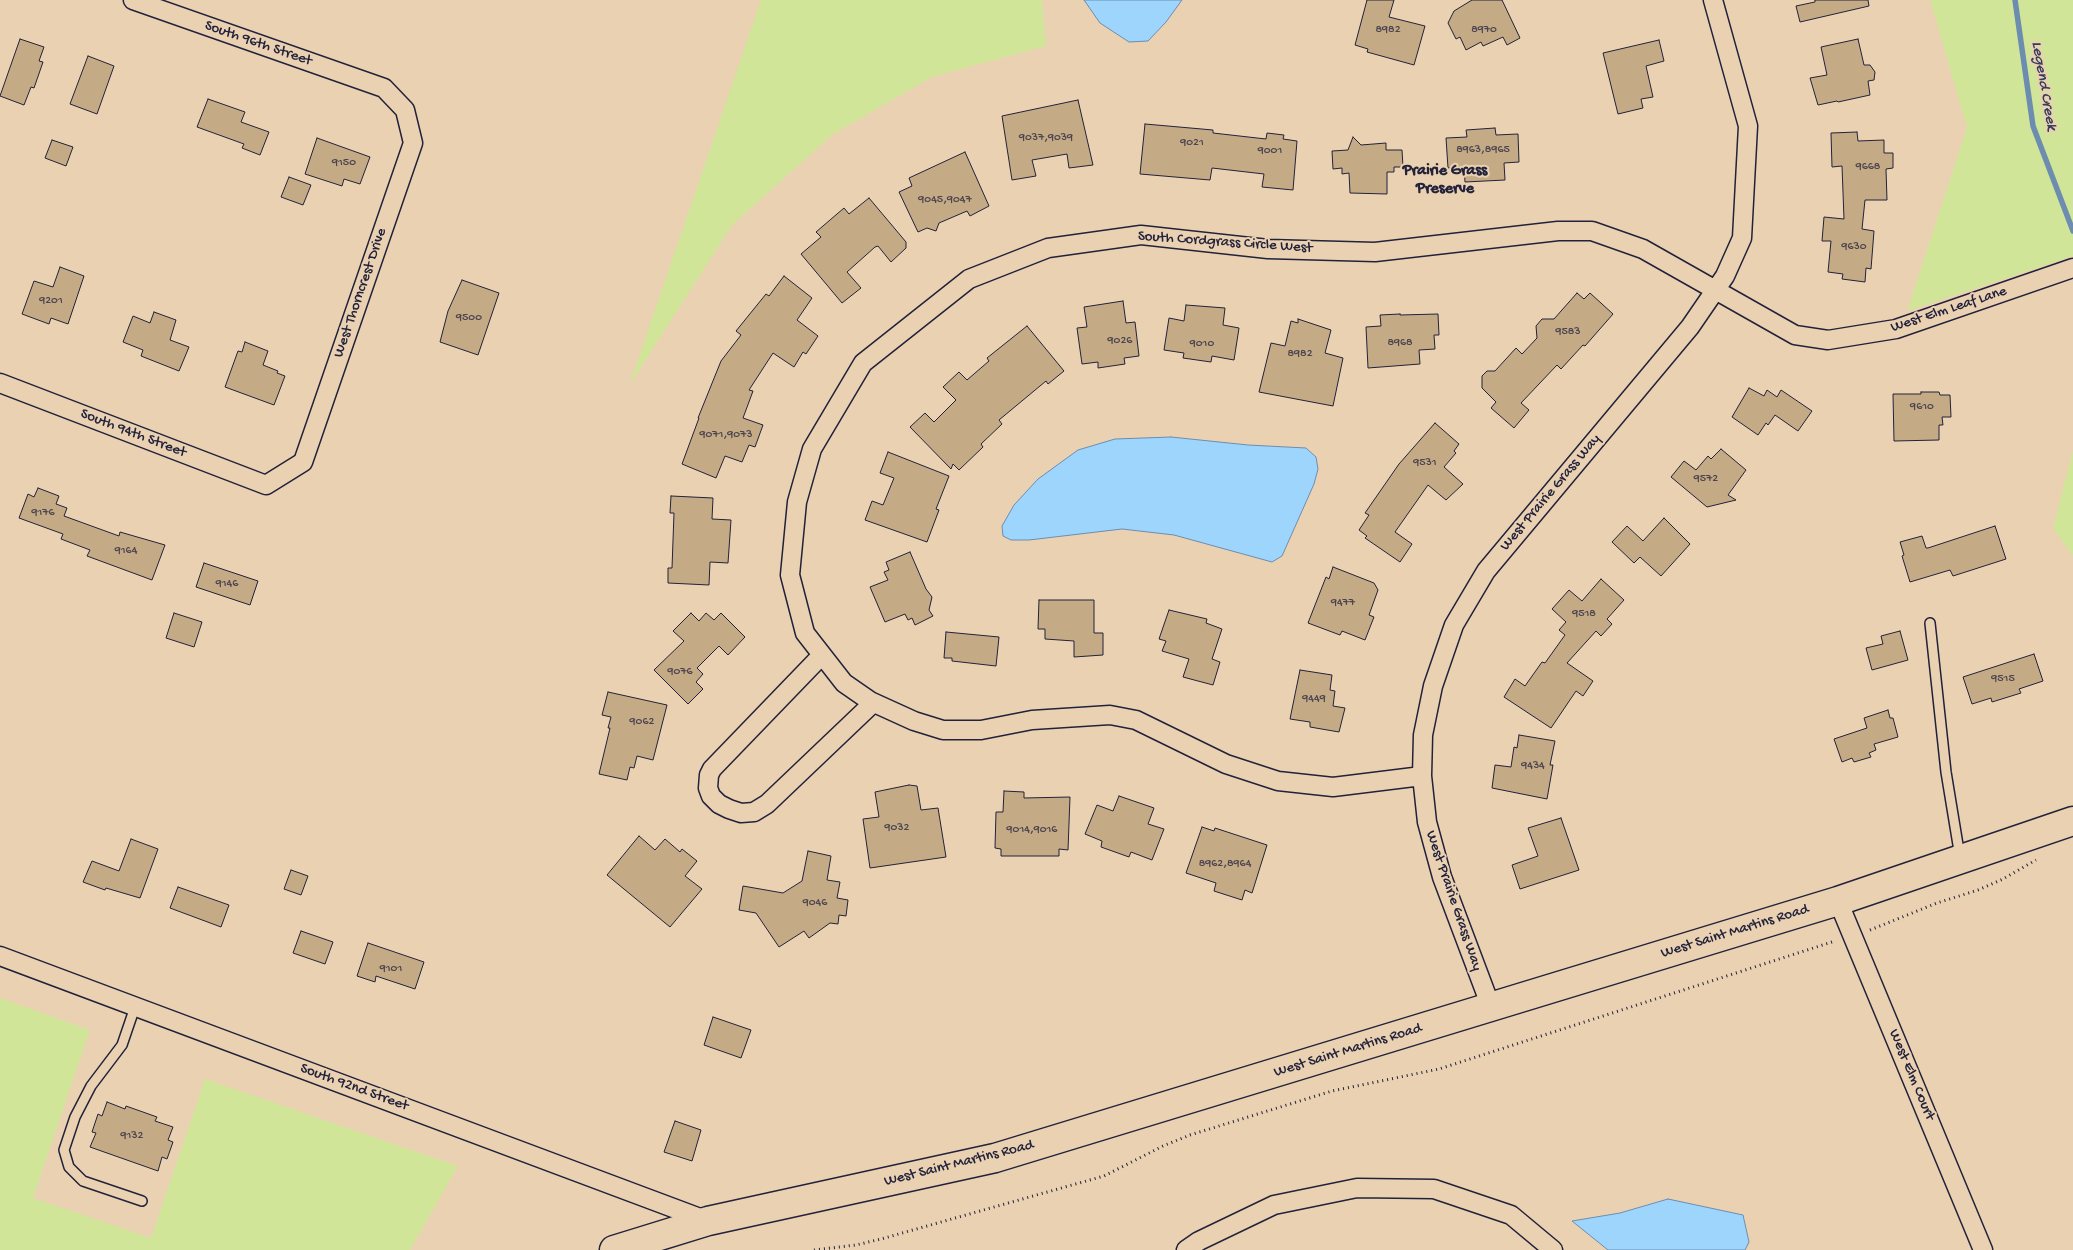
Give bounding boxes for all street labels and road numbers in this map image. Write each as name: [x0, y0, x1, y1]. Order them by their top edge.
street label: South 96th Street: [202, 17, 314, 71]
street label: West Thorncrest Drive: [330, 226, 392, 360]
street label: South Cordgrass Circle West: [1137, 228, 1313, 258]
street label: West Elm Leaf Lane: [1889, 283, 2009, 337]
street label: South 94th Street: [78, 406, 188, 462]
street label: West Prairie Grass Way: [1497, 431, 1605, 555]
street label: West Prairie Grass Way: [1421, 829, 1485, 973]
street label: West Saint Martins Road: [1659, 901, 1811, 963]
street label: West Saint Martins Road: [1272, 1020, 1424, 1082]
street label: West Elm Court: [1884, 1027, 1938, 1123]
street label: South 92nd Street: [297, 1060, 411, 1116]
street label: West Saint Martins Road: [882, 1137, 1036, 1191]

